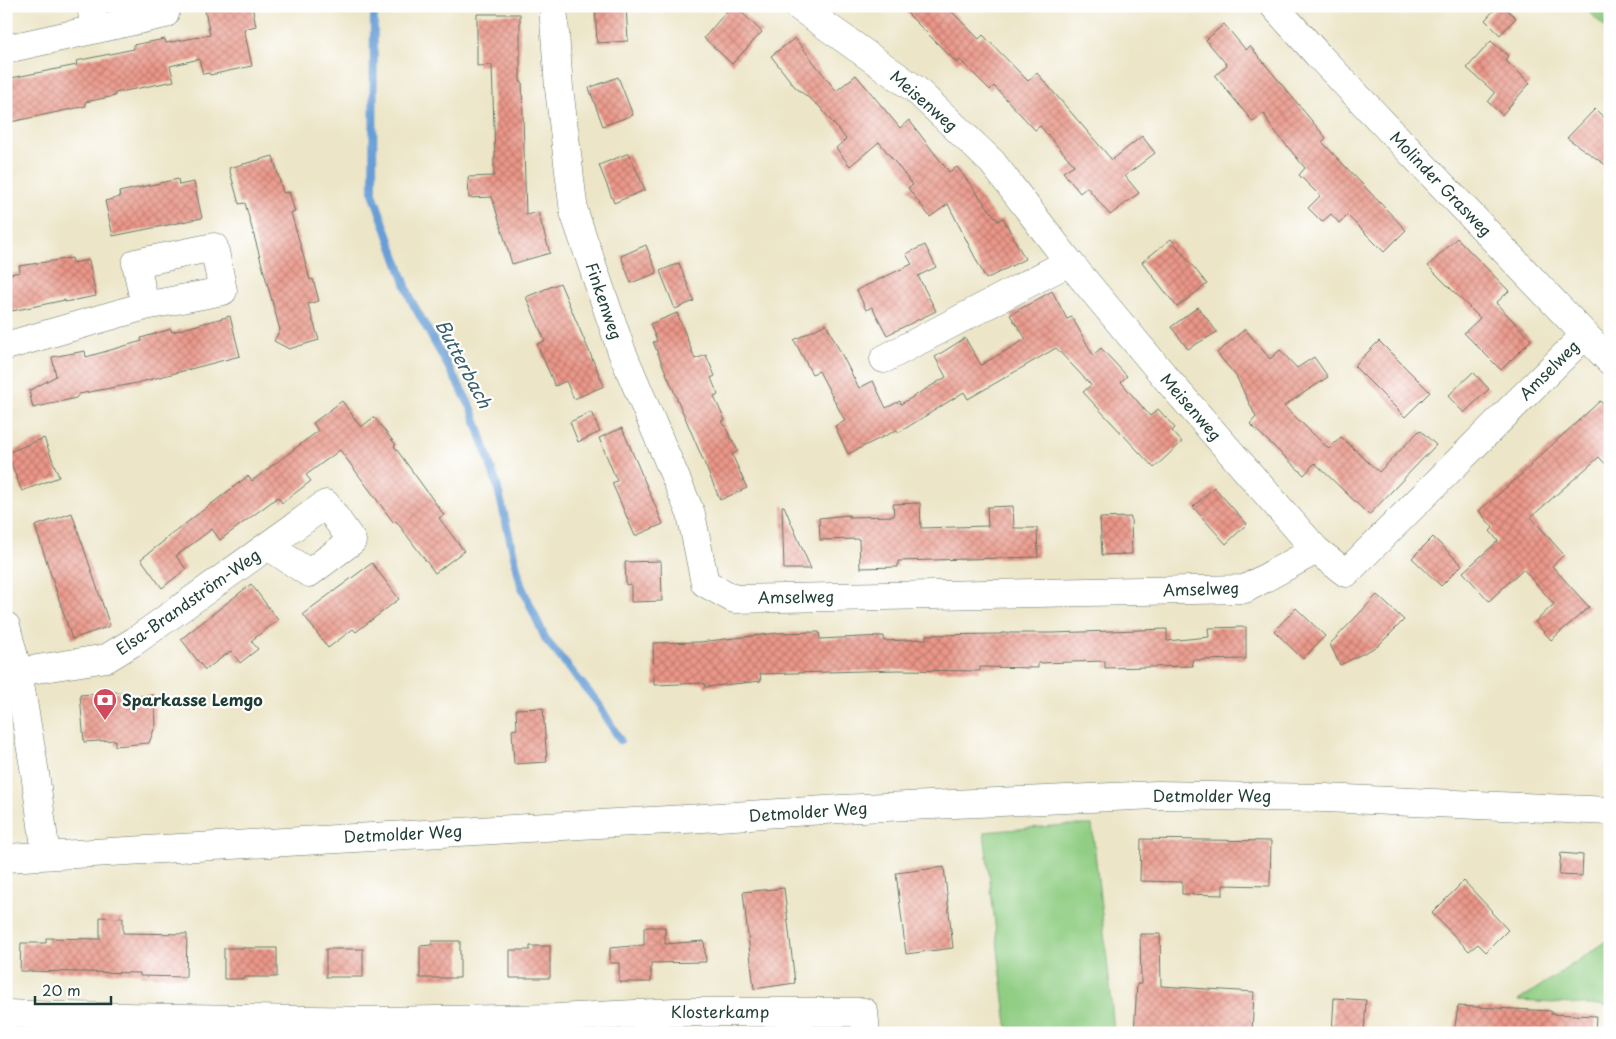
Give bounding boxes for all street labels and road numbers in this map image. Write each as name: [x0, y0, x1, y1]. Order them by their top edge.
street label: Meisenweg: [886, 64, 964, 136]
street label: Molinder Grasweg: [1385, 125, 1498, 241]
street label: Finkenweg: [581, 259, 629, 343]
street label: Amselweg: [1513, 334, 1584, 405]
street label: Meisenweg: [1156, 367, 1228, 445]
street label: Elsa-Brandström-Weg: [110, 542, 264, 660]
street label: Amselweg: [1162, 575, 1240, 601]
street label: Amselweg: [758, 583, 834, 609]
street label: Detmolder Weg: [1153, 783, 1271, 807]
street label: Detmolder Weg: [748, 795, 868, 827]
street label: Detmolder Weg: [343, 818, 463, 848]
street label: Klosterkamp: [671, 999, 769, 1023]

